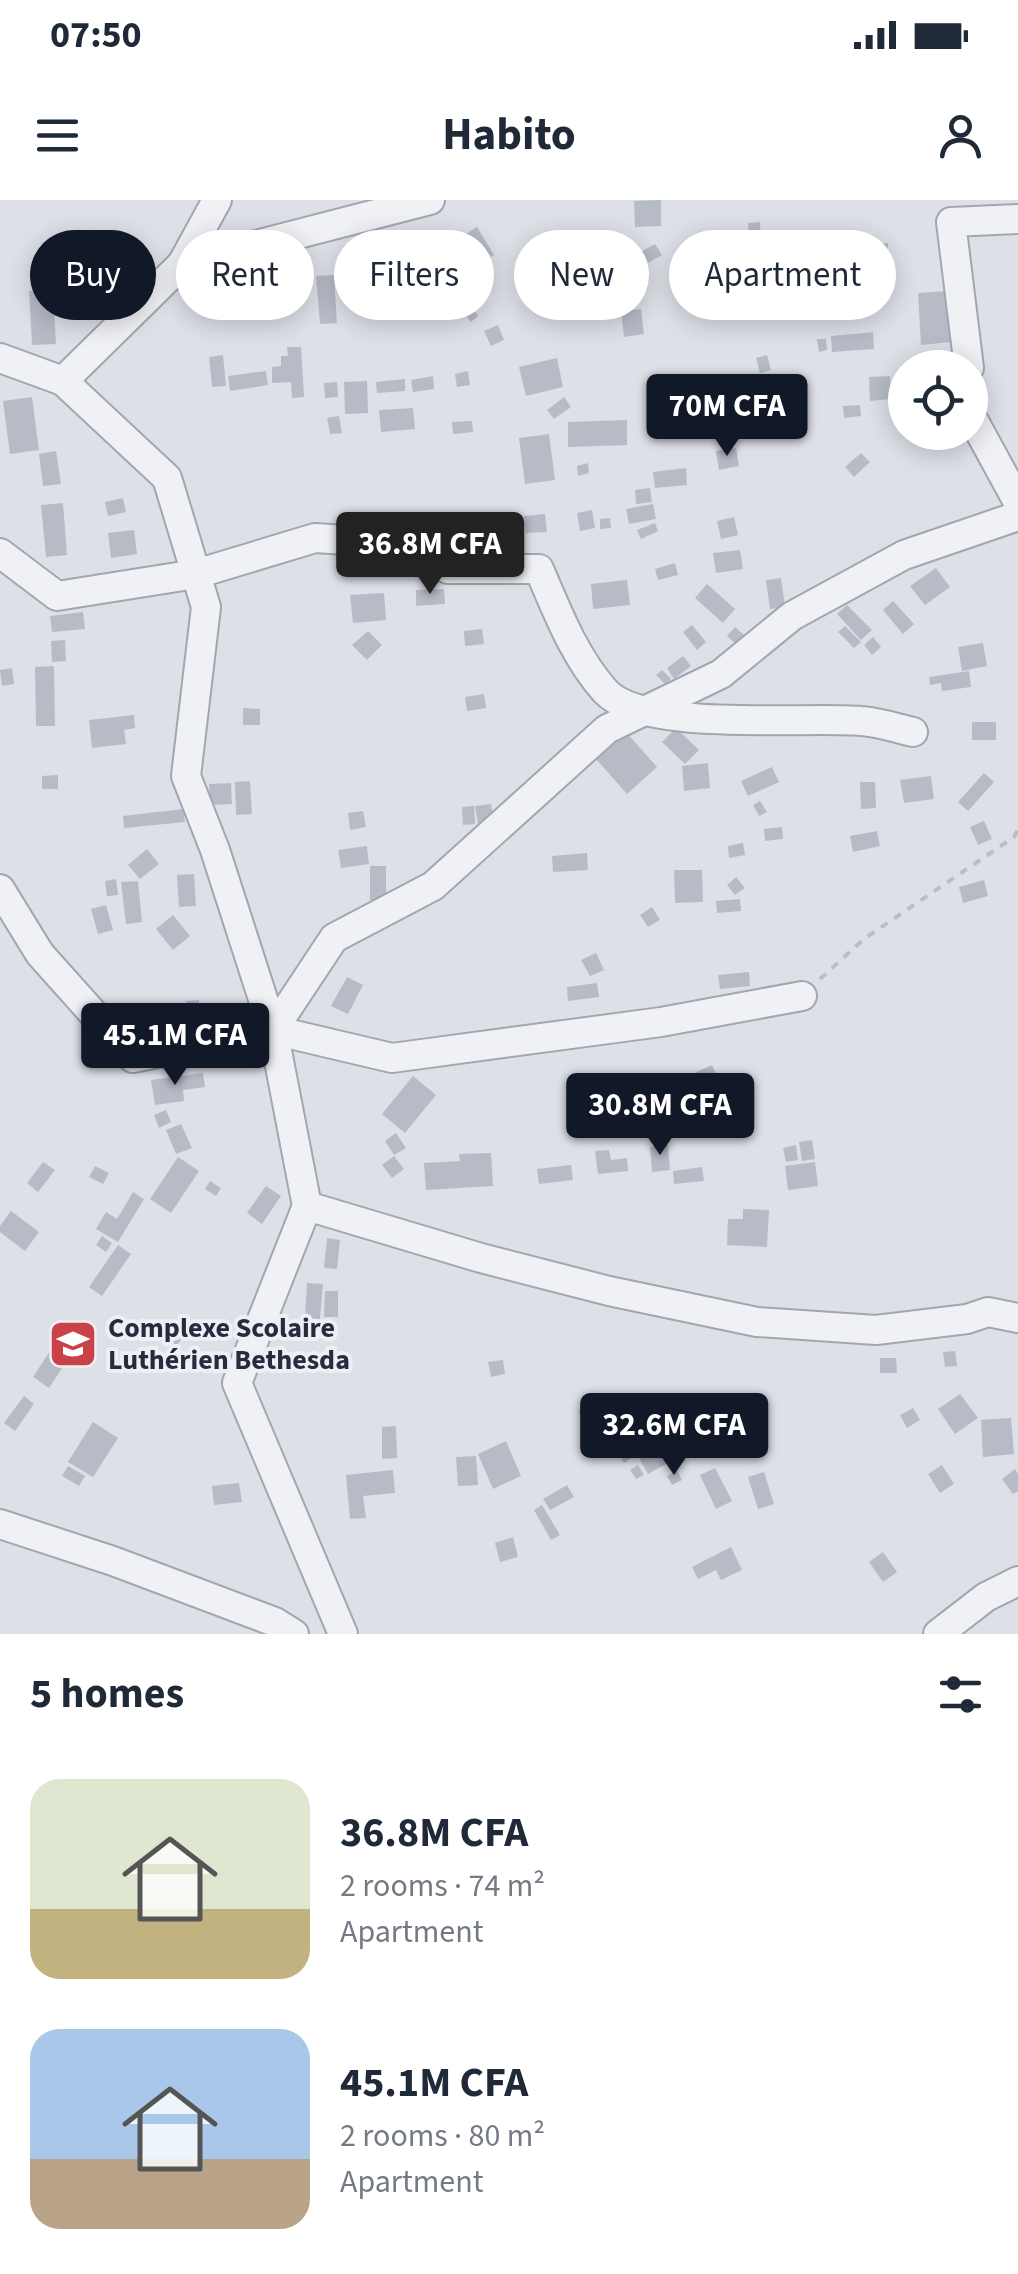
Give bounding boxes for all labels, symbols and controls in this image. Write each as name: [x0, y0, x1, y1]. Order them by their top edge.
text: 07:50: [50, 8, 142, 62]
text: Habito: [442, 103, 576, 167]
icon: menu: [30, 108, 85, 163]
icon: person: [933, 108, 988, 163]
chip: Buy: [30, 230, 156, 320]
chip: Rent: [176, 230, 314, 320]
chip: Filters: [334, 230, 494, 320]
chip: New: [514, 230, 649, 320]
chip: Apartment: [669, 230, 896, 320]
map controls: [888, 350, 988, 450]
button: locate: [888, 350, 988, 450]
pin: 70M CFA: [635, 374, 819, 459]
text: 70M CFA: [668, 383, 786, 429]
pin: 36.8M CFA: [316, 512, 544, 597]
text: 36.8M CFA: [358, 521, 502, 567]
pin: 45.1M CFA: [61, 1003, 289, 1088]
text: 45.1M CFA: [103, 1012, 247, 1058]
pin: 30.8M CFA: [546, 1073, 774, 1158]
text: 30.8M CFA: [588, 1082, 732, 1128]
place label: Complexe Scolaire Luthérien Bethesda: [108, 1308, 350, 1380]
school or university icon: Complexe Scolaire Luthérien Bethesda: [47, 1318, 99, 1370]
pin: 32.6M CFA: [560, 1393, 788, 1478]
text: 32.6M CFA: [602, 1402, 746, 1448]
text: 5 homes: [30, 1664, 184, 1724]
icon: filters: [933, 1667, 988, 1722]
text: 36.8M CFA: [340, 1803, 528, 1863]
icon: home: [110, 1819, 230, 1939]
text: 2 rooms · 74 m²: [340, 1863, 545, 1909]
text: Apartment: [340, 1909, 483, 1955]
text: 45.1M CFA: [340, 2053, 528, 2113]
icon: home: [110, 2069, 230, 2189]
text: 2 rooms · 80 m²: [340, 2113, 545, 2159]
text: Apartment: [340, 2159, 483, 2205]

